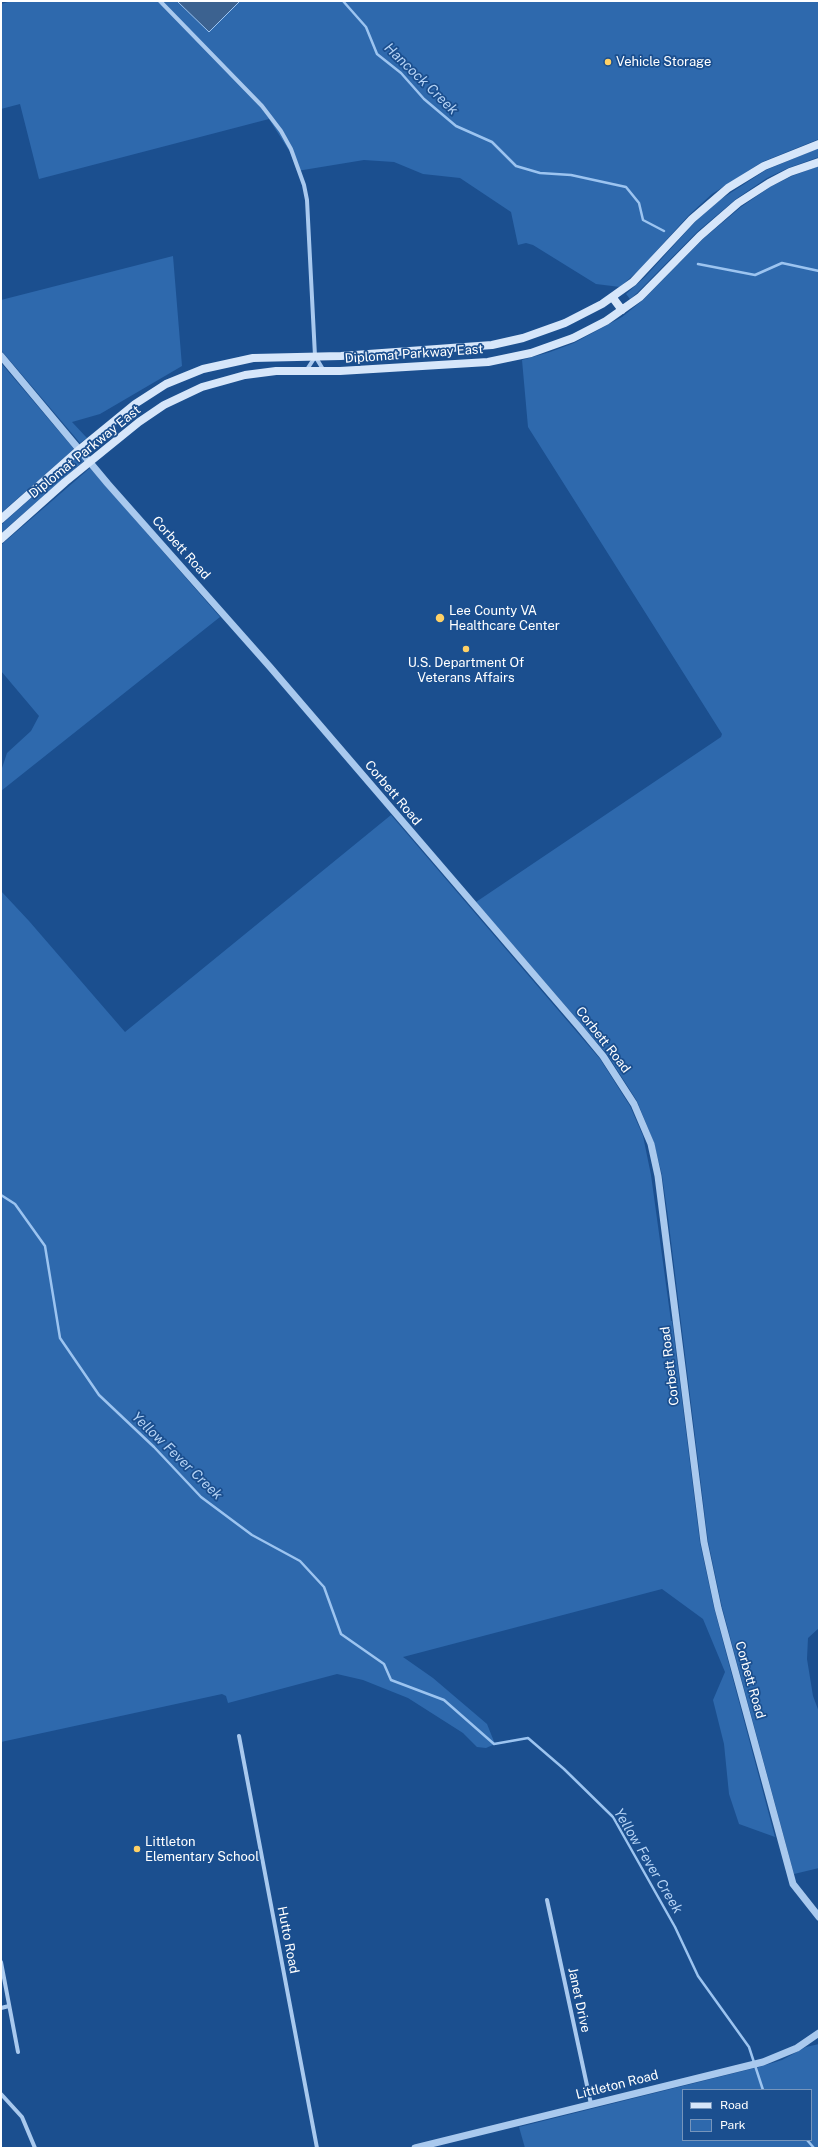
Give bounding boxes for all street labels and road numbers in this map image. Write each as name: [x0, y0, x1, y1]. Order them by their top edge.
street label: Diplomat Parkway East: [344, 341, 484, 367]
street label: Diplomat Parkway East: [26, 402, 144, 502]
street label: Corbett Road: [149, 513, 213, 583]
street label: Corbett Road: [361, 757, 425, 829]
street label: Corbett Road: [572, 1004, 634, 1076]
street label: Corbett Road: [657, 1326, 683, 1406]
street label: Corbett Road: [732, 1640, 768, 1720]
street label: Hutto Road: [274, 1905, 302, 1975]
street label: Janet Drive: [564, 1966, 594, 2034]
street label: Littleton Road: [574, 2067, 660, 2103]

